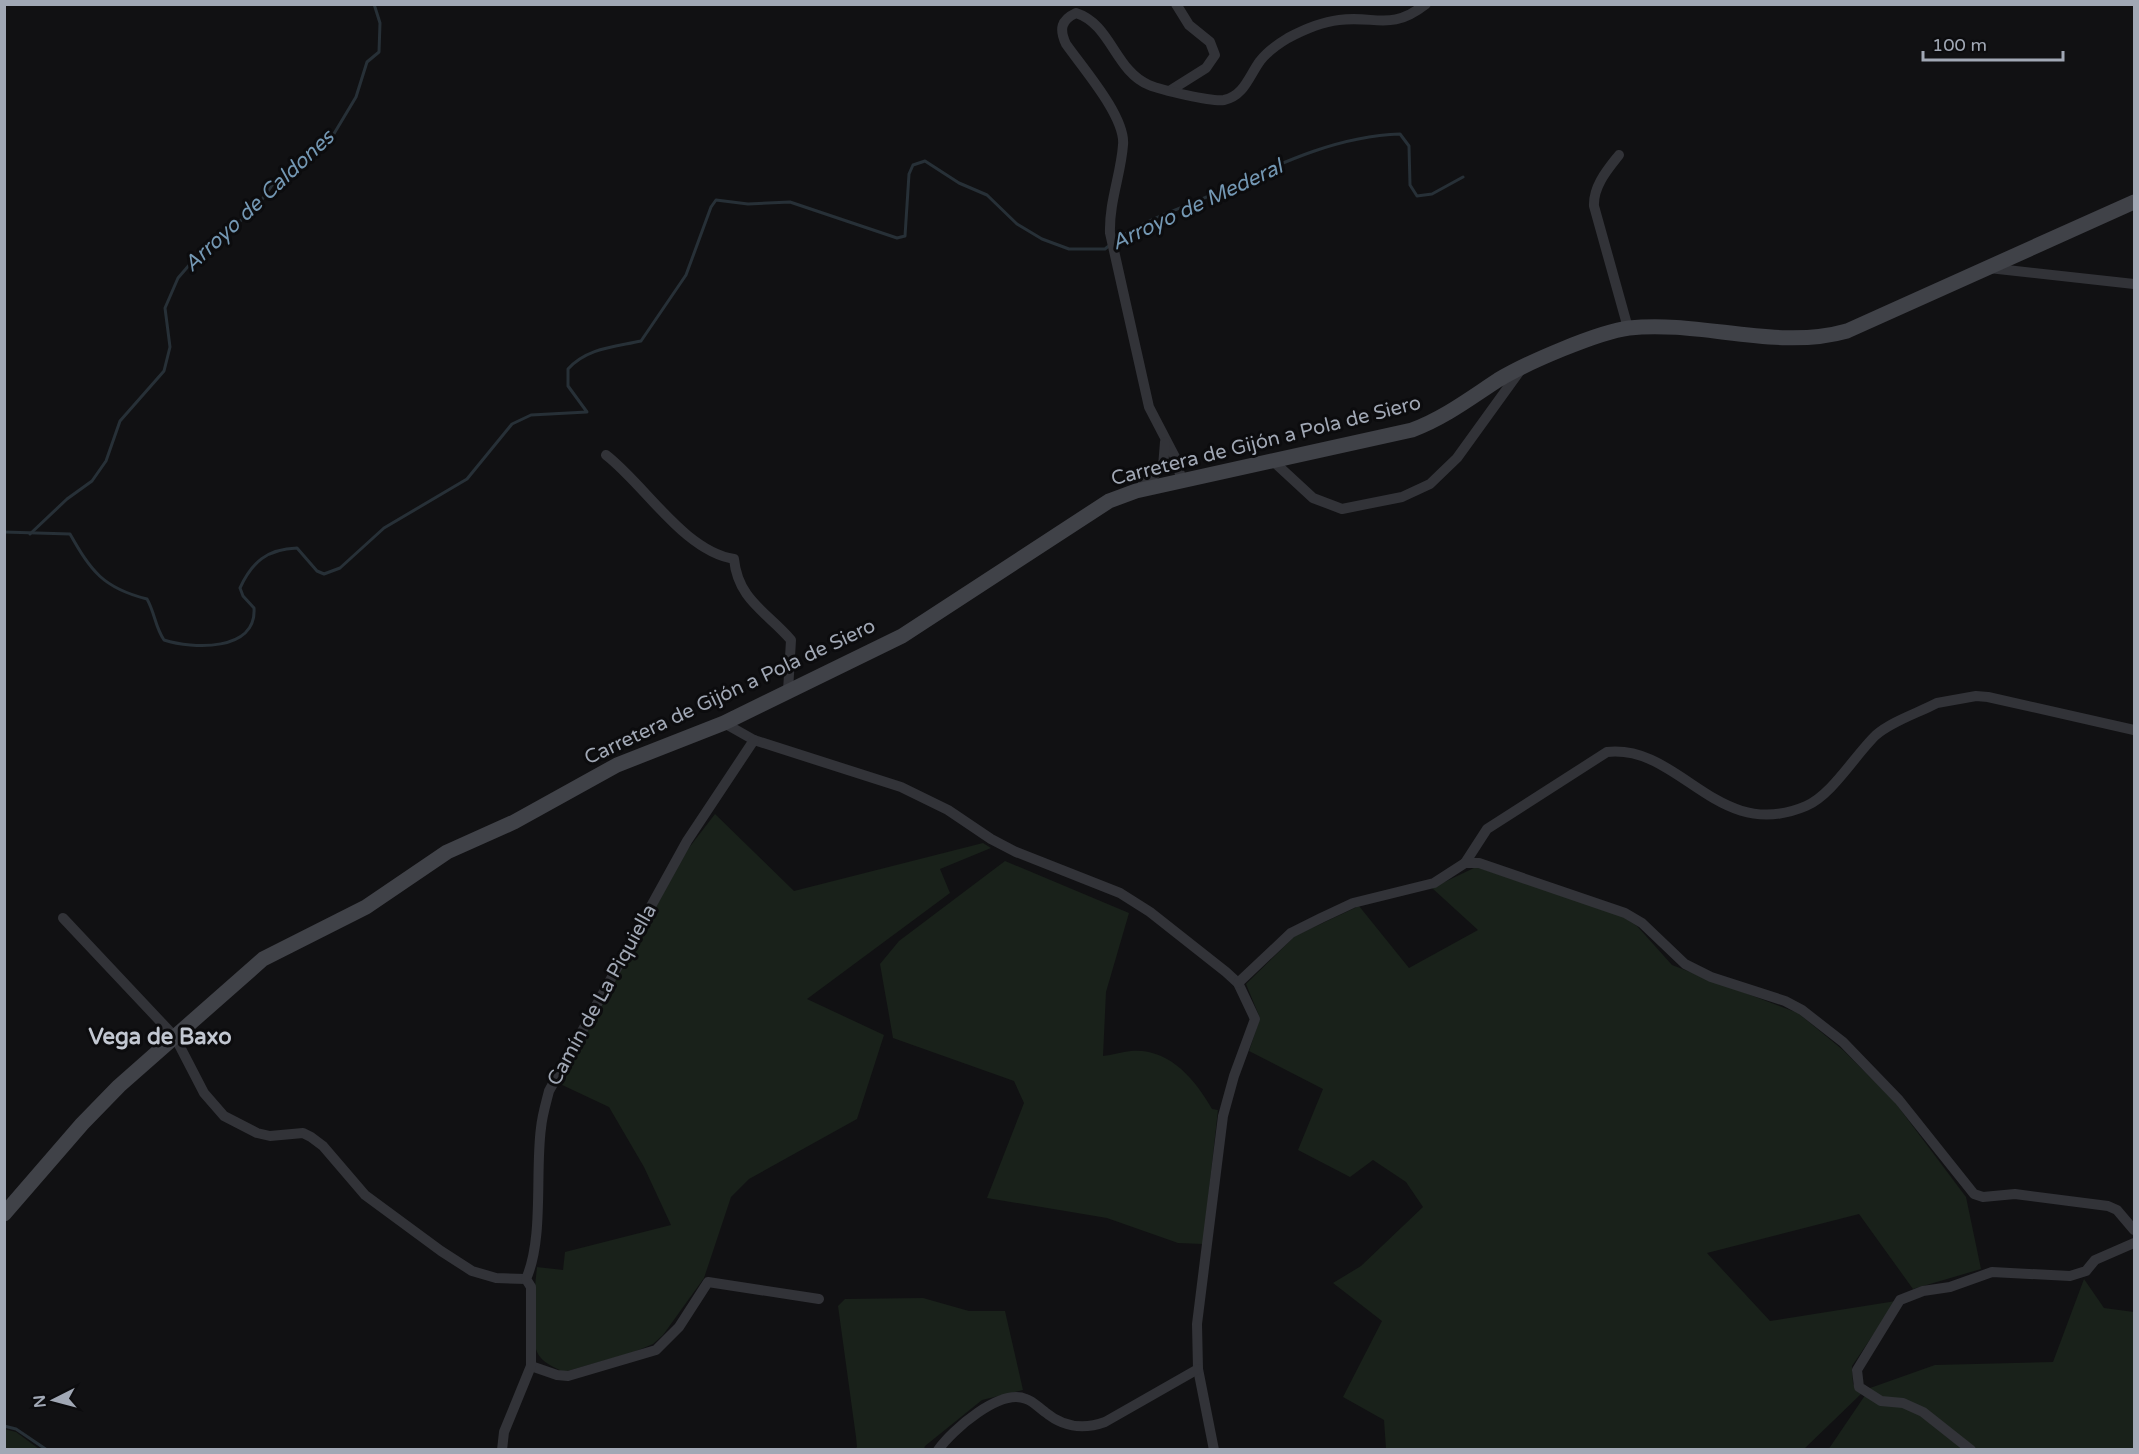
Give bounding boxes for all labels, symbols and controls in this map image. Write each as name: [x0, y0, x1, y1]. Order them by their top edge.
scale bar: [1923, 24, 2062, 62]
text: 100 m: [1932, 34, 1987, 56]
water label: Arroyo de Caldones: [179, 124, 341, 277]
water label: Arroyo de Mederal: [1107, 153, 1289, 256]
street label: Carretera de Gijón a Pola de Siero: [1109, 391, 1423, 491]
street label: Carretera de Gijón a Pola de Siero: [581, 614, 879, 770]
street label: Camín de La Piquiella: [542, 900, 662, 1090]
district label: Vega de Baxo: [88, 1024, 232, 1050]
north arrow: [24, 1370, 84, 1430]
text: N: [29, 1394, 51, 1409]

